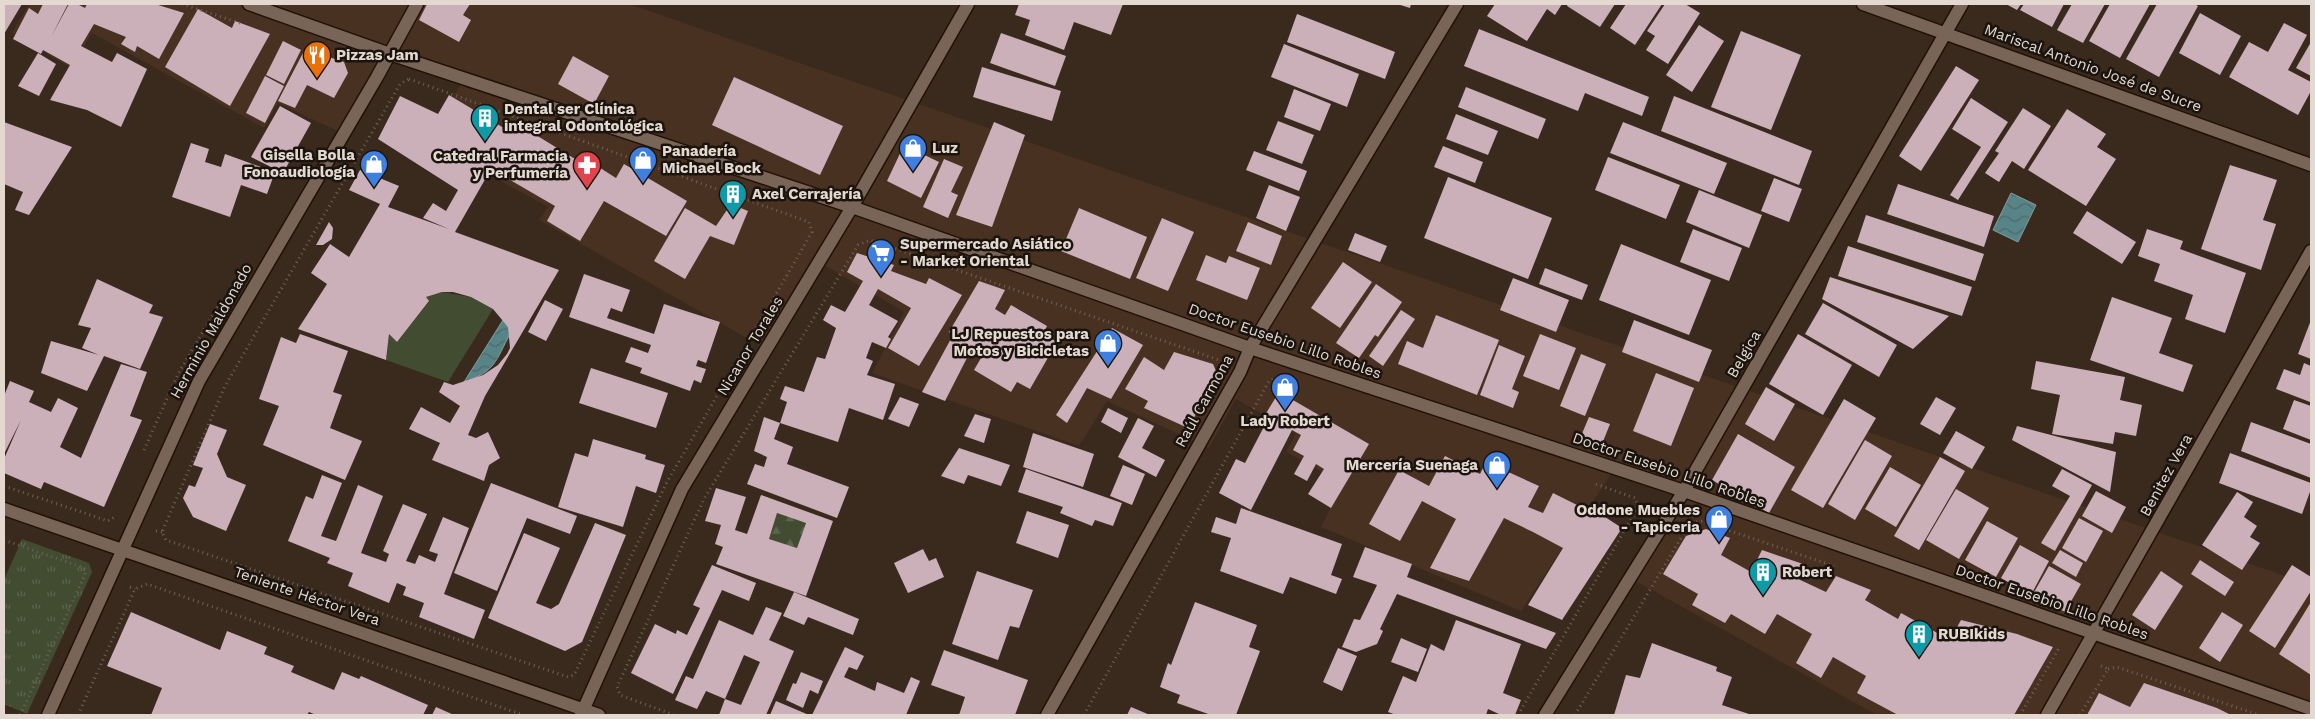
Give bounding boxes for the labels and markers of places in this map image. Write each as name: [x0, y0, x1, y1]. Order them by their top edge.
restaurant icon: Pizzas Jam: [302, 40, 332, 79]
place label: Pizzas Jam: [336, 46, 419, 64]
place label: Dental ser Clínica integral Odontológica: [504, 100, 664, 135]
building icon: Dental ser Clínica integral Odontológica: [470, 103, 500, 142]
shop icon: Luz: [898, 133, 928, 172]
place label: Luz: [932, 139, 958, 157]
place label: Panadería Michael Bock: [662, 142, 762, 177]
shop icon: Panadería Michael Bock: [628, 145, 658, 184]
place label: Gisella Bolla Fonoaudiología: [243, 146, 355, 181]
place label: Catedral Farmacia y Perfumería: [433, 147, 568, 182]
shop icon: Gisella Bolla Fonoaudiología: [359, 149, 389, 188]
pharmacy icon: Catedral Farmacia y Perfumería: [572, 150, 602, 189]
building icon: Axel Cerrajería: [718, 179, 748, 218]
place label: Axel Cerrajería: [752, 185, 862, 203]
place label: Supermercado Asiático - Market Oriental: [900, 235, 1071, 270]
supermarket icon: Supermercado Asiático - Market Oriental: [866, 238, 896, 277]
place label: LJ Repuestos para Motos y Bicicletas: [951, 325, 1089, 360]
shop icon: LJ Repuestos para Motos y Bicicletas: [1093, 328, 1123, 367]
shop icon: Lady Robert: [1270, 372, 1300, 411]
place label: Lady Robert: [1240, 412, 1330, 430]
shop icon: Mercería Suenaga: [1482, 450, 1512, 489]
place label: Mercería Suenaga: [1346, 456, 1478, 474]
place label: Oddone Muebles - Tapiceria: [1576, 501, 1700, 536]
shop icon: Oddone Muebles - Tapiceria: [1704, 504, 1734, 543]
building icon: Robert: [1748, 557, 1778, 596]
place label: Robert: [1782, 563, 1833, 581]
building icon: RUBIkids: [1904, 619, 1934, 658]
place label: RUBIkids: [1938, 625, 2005, 643]

